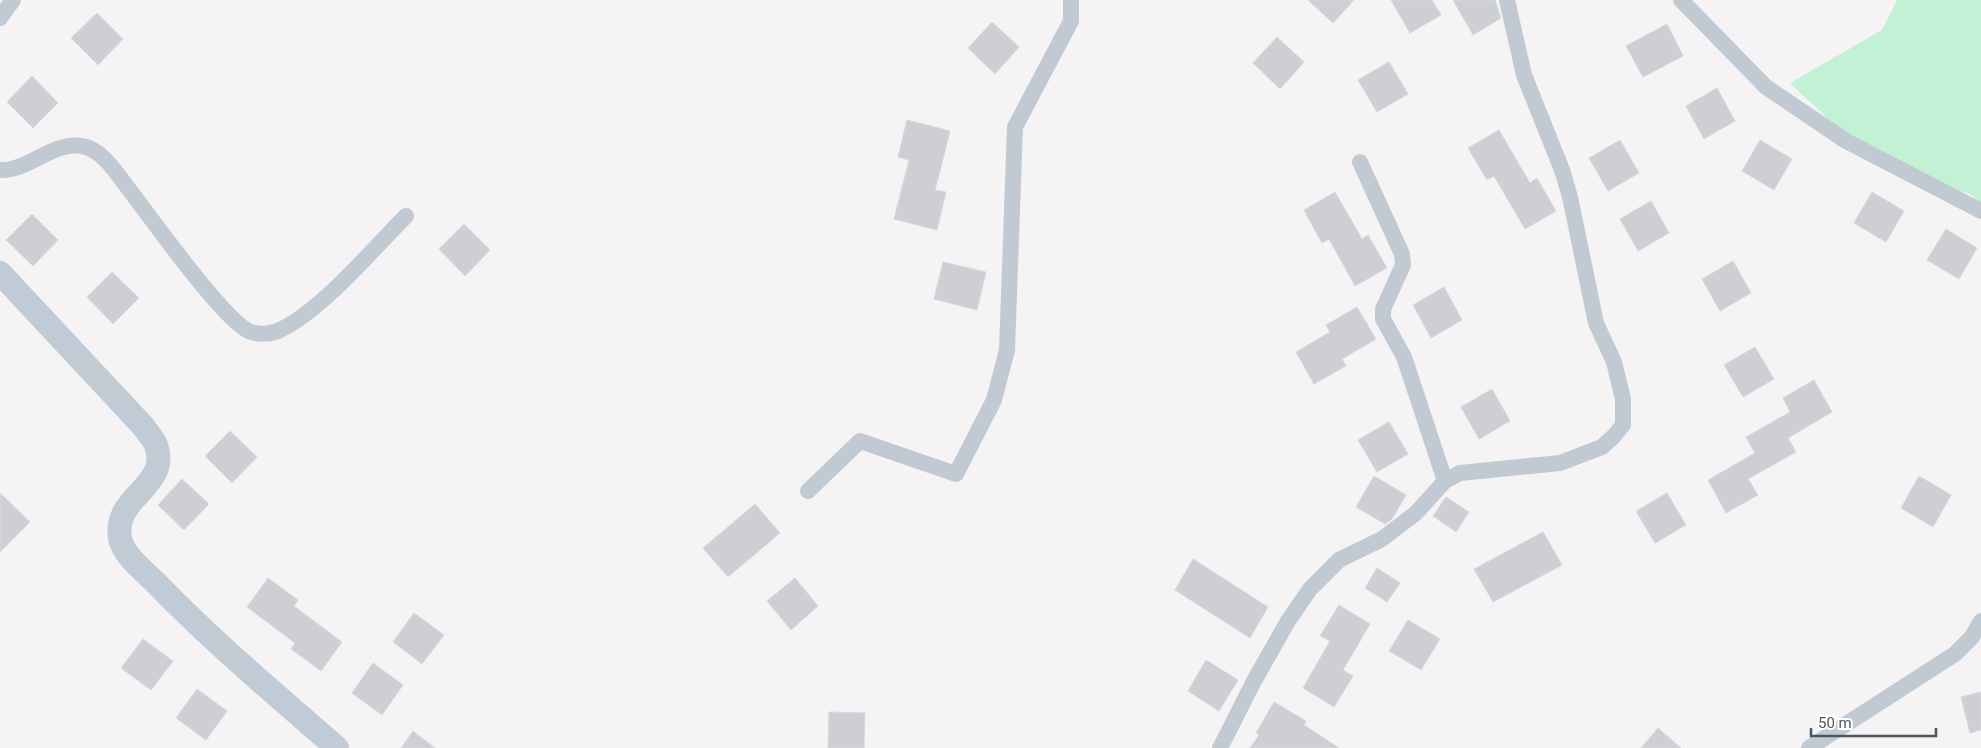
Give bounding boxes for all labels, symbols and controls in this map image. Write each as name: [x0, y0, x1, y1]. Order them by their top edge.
scale bar: [1811, 706, 1936, 738]
text: 50 m: [1818, 714, 1852, 732]

